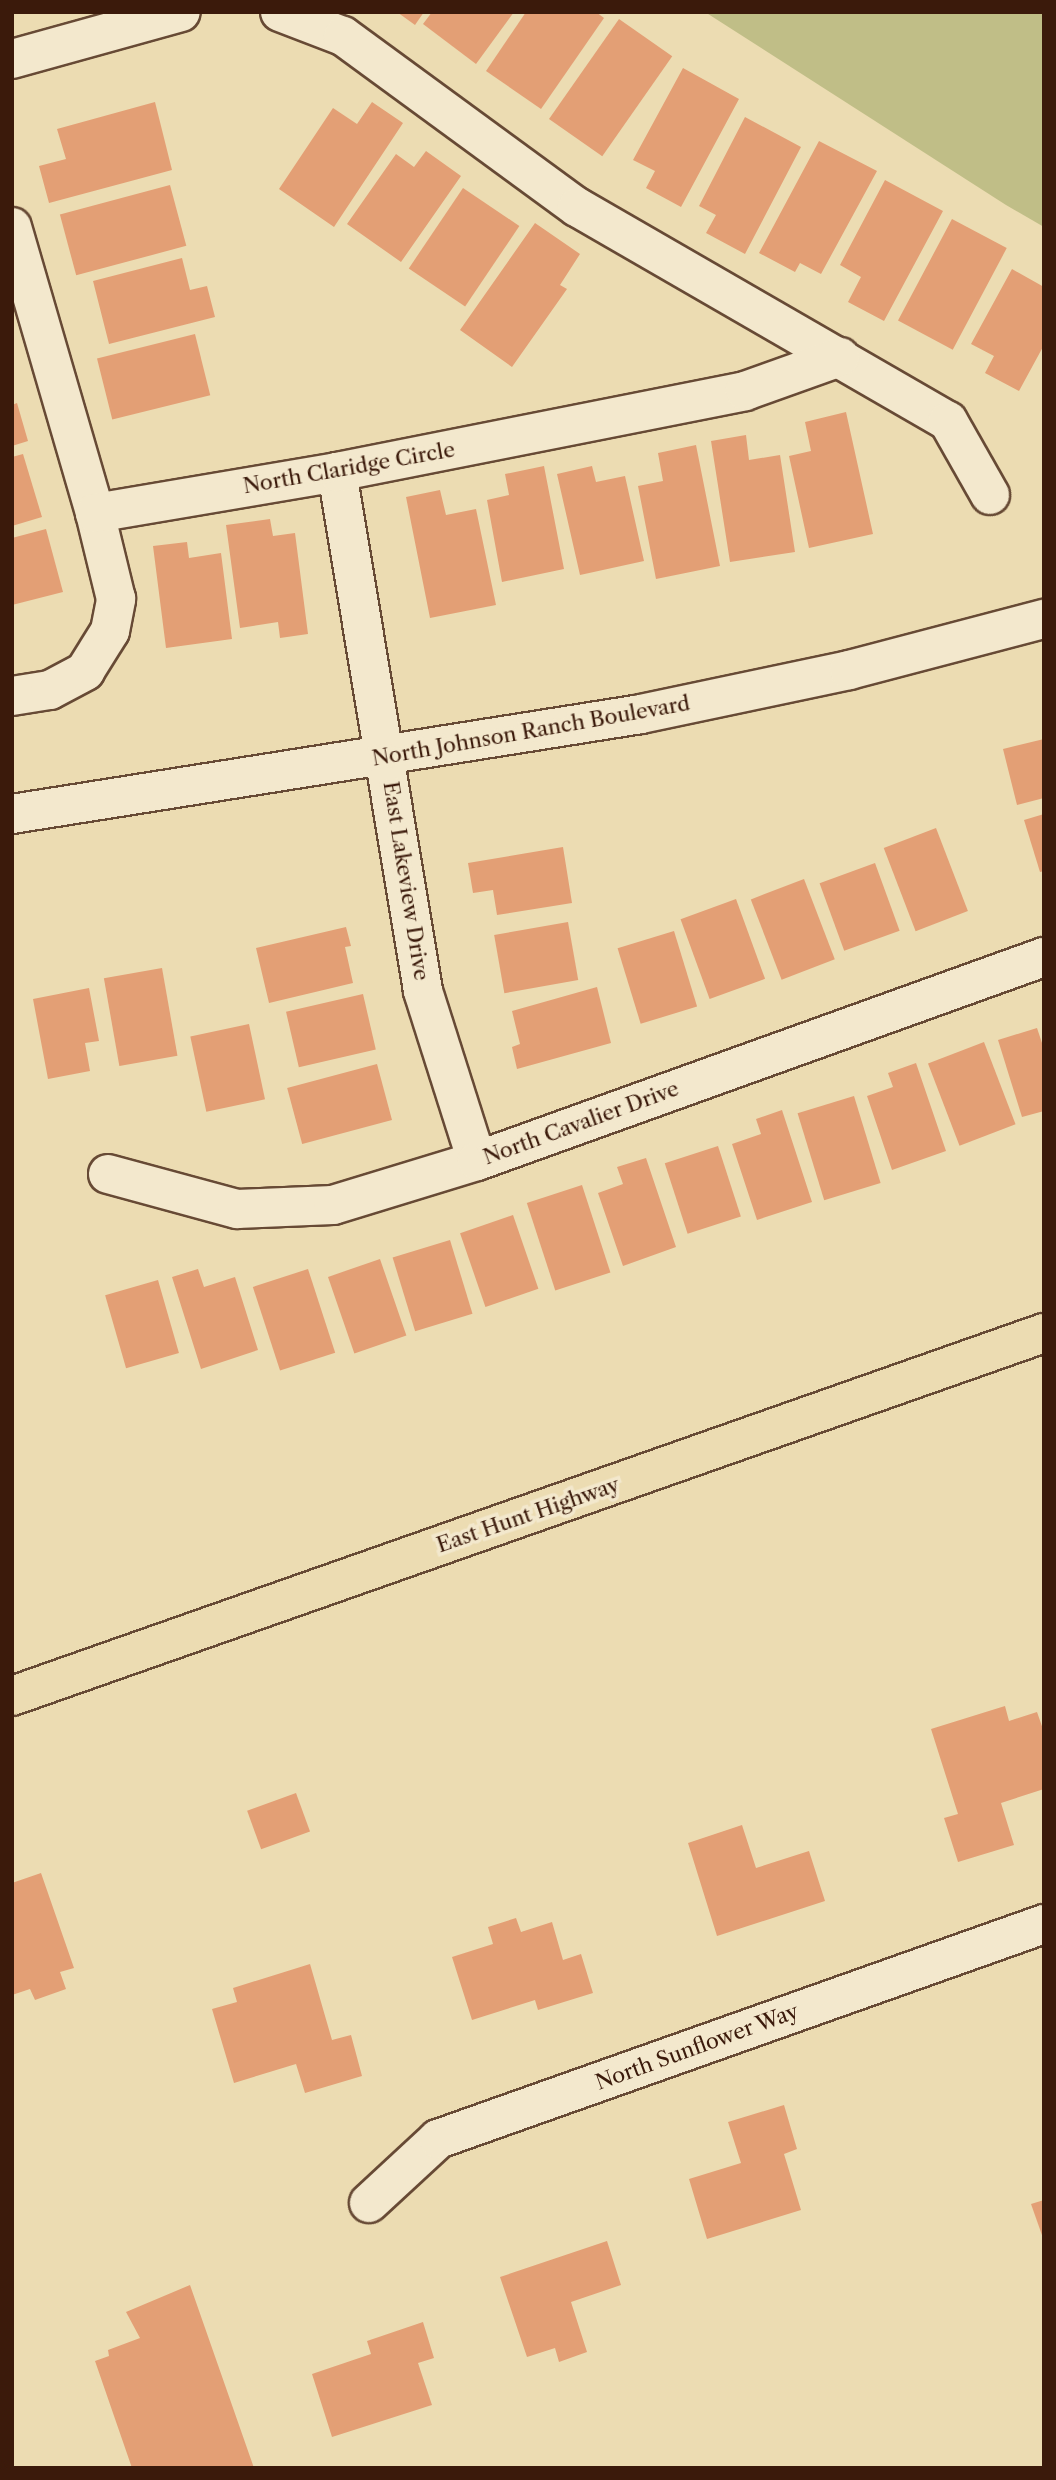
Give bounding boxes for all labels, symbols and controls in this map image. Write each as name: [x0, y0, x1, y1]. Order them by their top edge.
street label: North Claridge Circle: [241, 437, 457, 499]
street label: North Johnson Ranch Boulevard: [370, 691, 692, 771]
street label: East Lakeview Drive: [378, 779, 434, 983]
street label: North Cavalier Drive: [480, 1076, 682, 1170]
street label: East Hunt Highway: [433, 1472, 623, 1558]
street label: North Sunflower Way: [592, 1998, 802, 2096]

